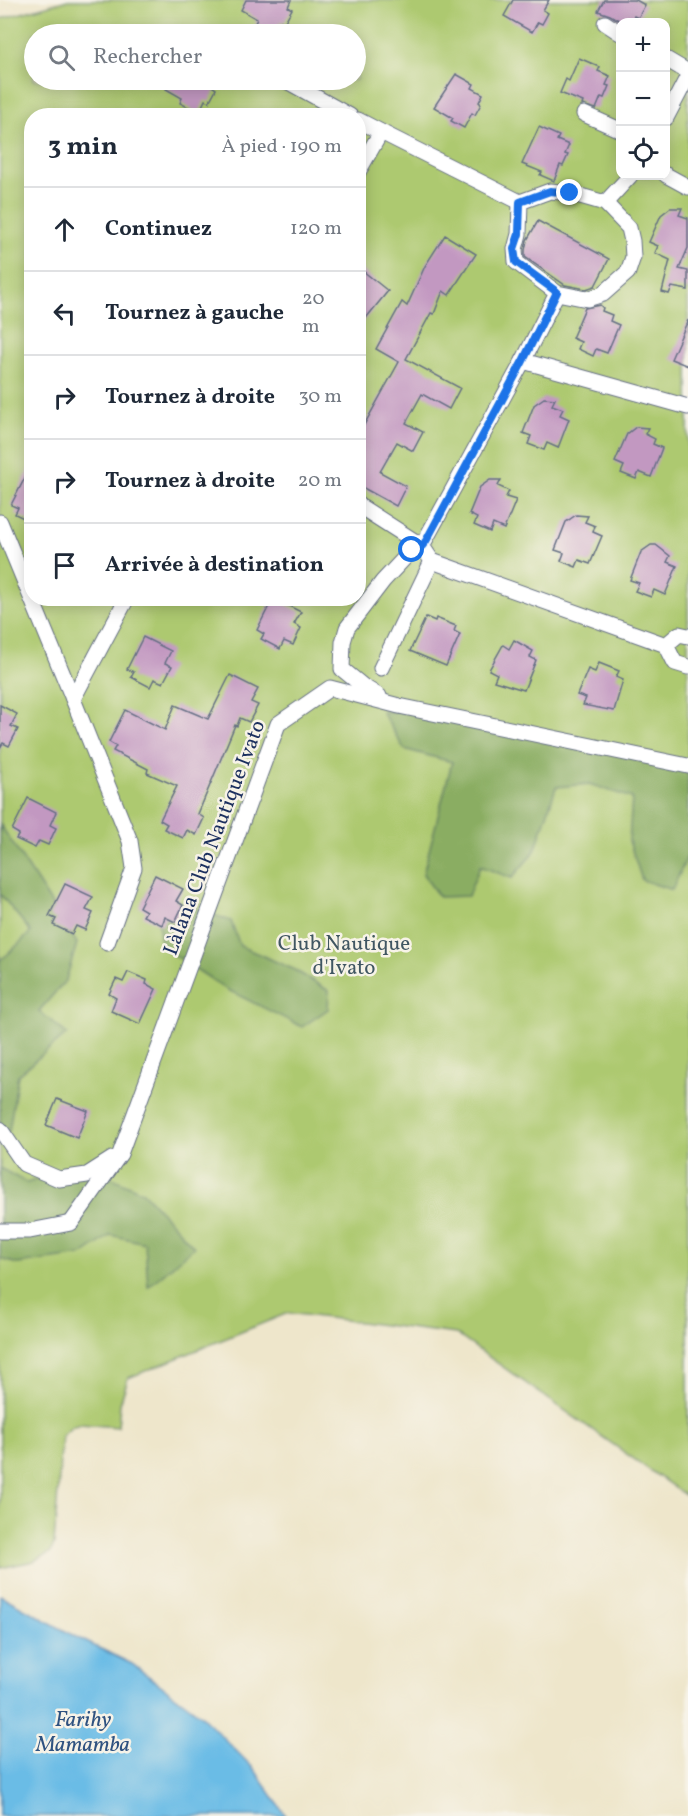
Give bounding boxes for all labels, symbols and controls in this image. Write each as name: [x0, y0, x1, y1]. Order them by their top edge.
map controls: [616, 18, 670, 180]
button: +: [616, 18, 670, 72]
search box: [24, 24, 366, 90]
icon: search: [45, 41, 78, 74]
text: Rechercher: [93, 42, 202, 73]
button: −: [616, 72, 670, 126]
button: locate: [616, 126, 670, 180]
text: 3 min: [48, 129, 118, 165]
text: À pied · 190 m: [222, 133, 342, 161]
route end: [556, 179, 582, 205]
icon: ahead: [48, 213, 81, 246]
text: Continuez: [105, 214, 212, 245]
text: 120 m: [290, 215, 342, 243]
text: 20 m: [302, 285, 325, 341]
icon: left: [48, 297, 81, 330]
text: Tournez à gauche: [105, 298, 284, 329]
icon: right: [48, 381, 81, 414]
text: Tournez à droite: [105, 382, 275, 413]
text: 30 m: [298, 383, 342, 411]
icon: right: [48, 465, 81, 498]
text: Tournez à droite: [105, 466, 275, 497]
text: 20 m: [298, 467, 342, 495]
route start: [398, 536, 424, 562]
icon: arrive: [48, 549, 81, 582]
text: Arrivée à destination: [105, 550, 324, 581]
street label: Làlana Club Nautique Ivato: [157, 716, 273, 960]
park label: Club Nautique d'Ivato: [278, 930, 410, 983]
water label: Farihy Mamamba: [35, 1705, 130, 1761]

